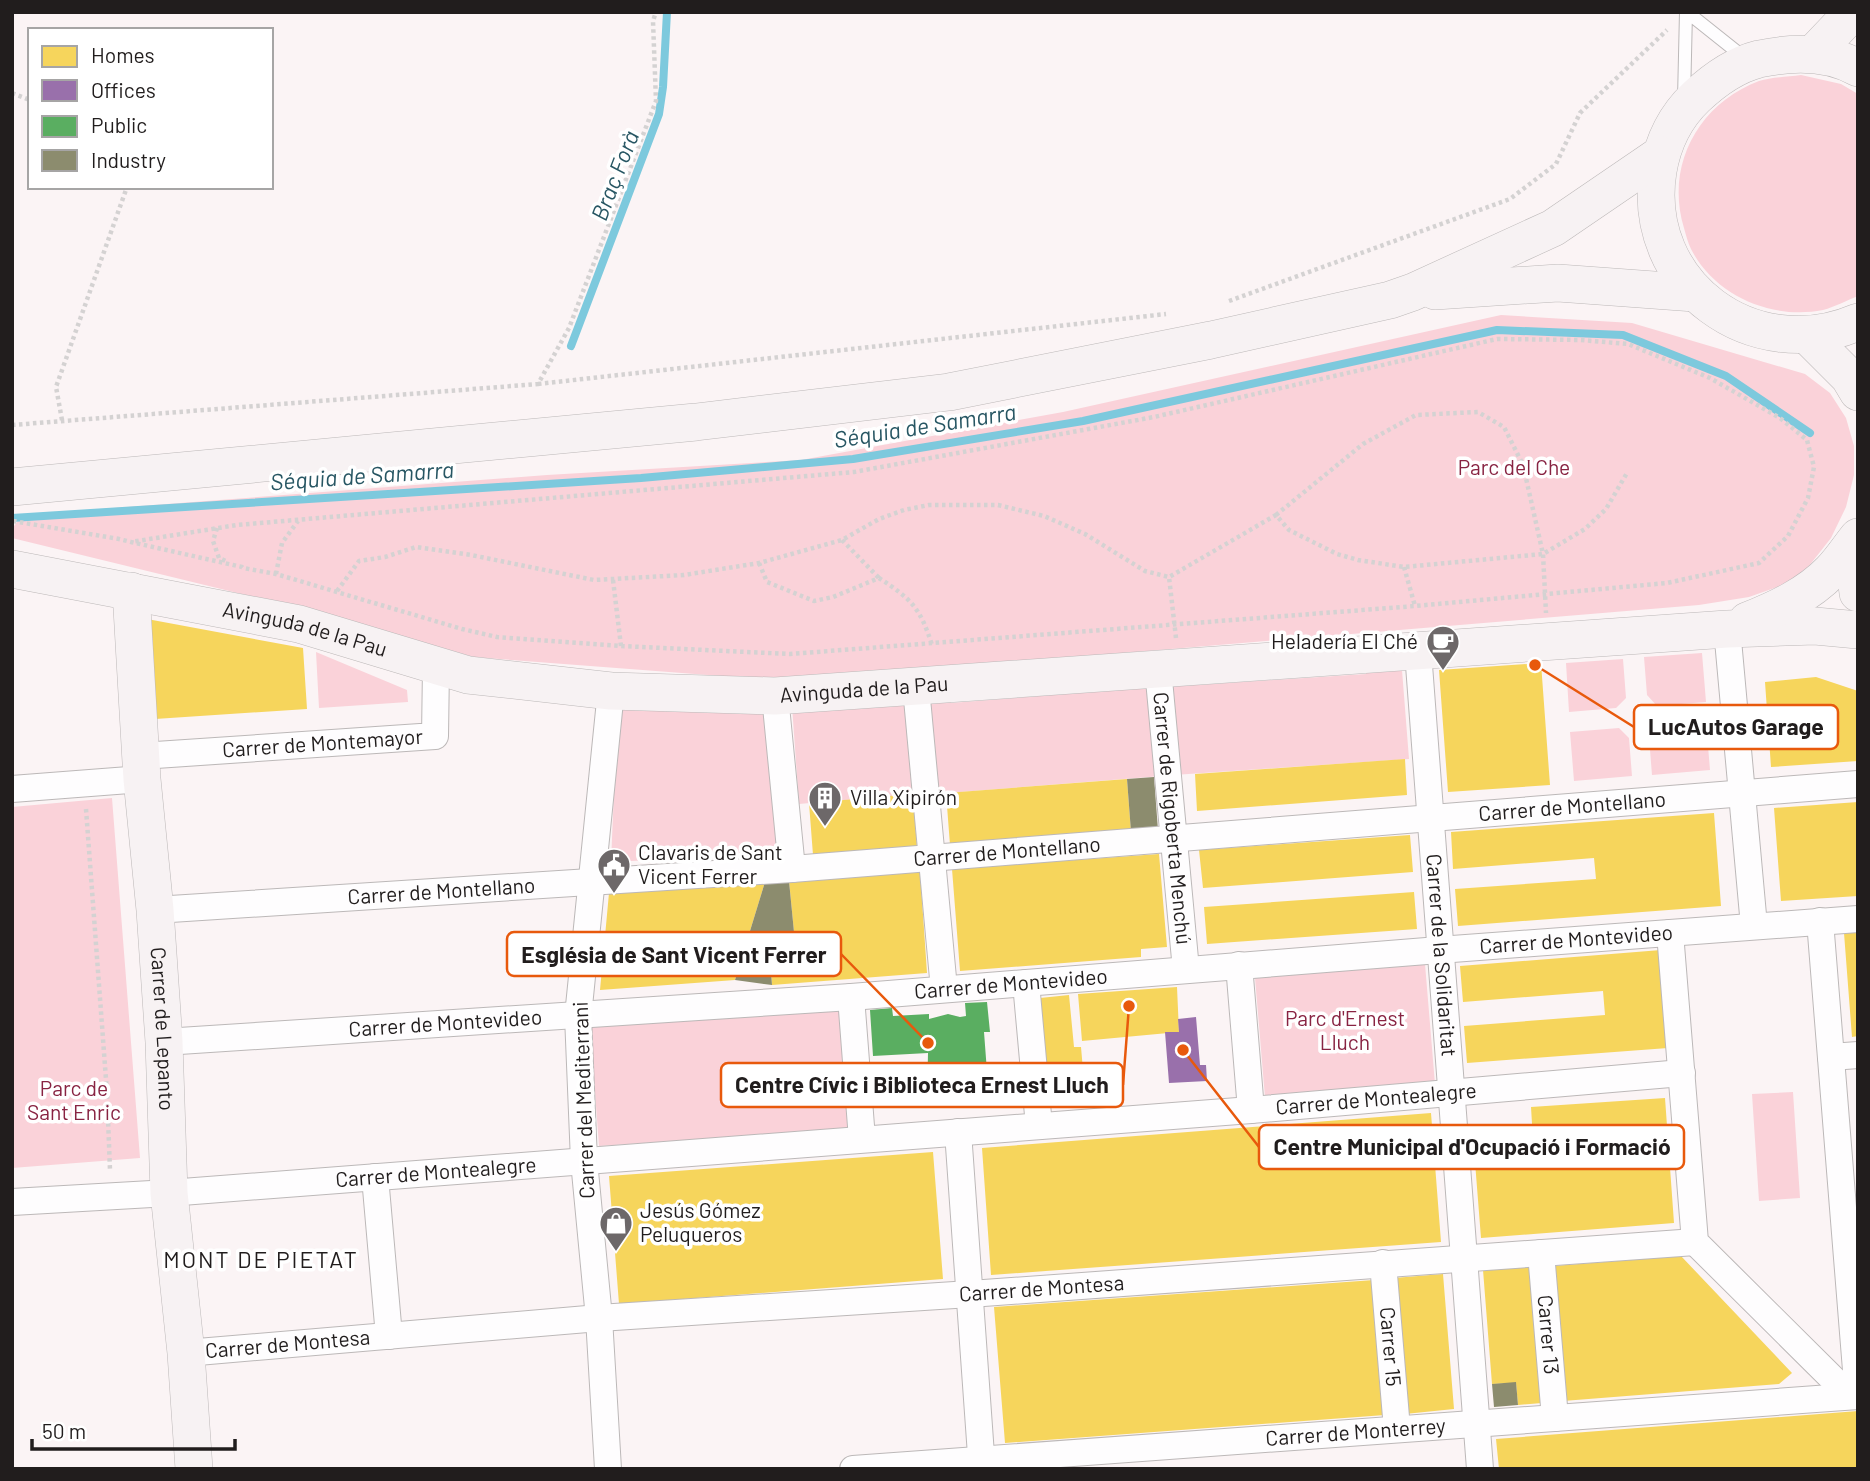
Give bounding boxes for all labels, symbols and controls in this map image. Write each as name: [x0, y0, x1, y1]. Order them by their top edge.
legend: [28, 28, 273, 189]
text: Homes: [91, 42, 155, 67]
text: Offices: [91, 77, 156, 102]
text: Public: [91, 112, 147, 137]
water label: Braç Forà: [584, 126, 644, 224]
text: Industry: [91, 147, 166, 172]
water label: Séquia de Samarra: [832, 397, 1018, 453]
park label: Parc del Che: [1458, 454, 1570, 479]
water label: Séquia de Samarra: [269, 455, 455, 495]
street label: Avinguda de la Pau: [221, 596, 390, 661]
cafe icon: Heladería El Ché: [1424, 623, 1462, 672]
place label: Heladería El Ché: [1271, 628, 1418, 653]
street label: Avinguda de la Pau: [779, 670, 949, 707]
street label: Carrer de Rigoberta Menchú: [1149, 691, 1198, 946]
callout: LucAutos Garage: [1634, 705, 1838, 749]
text: LucAutos Garage: [1648, 712, 1824, 740]
street label: Carrer de Montemayor: [221, 723, 424, 761]
building icon: Villa Xipirón: [806, 779, 844, 828]
place label: Villa Xipirón: [850, 784, 957, 809]
street label: Carrer de Montellano: [1477, 785, 1667, 825]
street label: Carrer de Montellano: [912, 830, 1102, 870]
place label: Clavaris de Sant Vicent Ferrer: [638, 839, 783, 888]
public building icon: Clavaris de Sant Vicent Ferrer: [595, 846, 633, 895]
street label: Carrer de la Solidaritat: [1422, 853, 1463, 1057]
street label: Carrer de Montellano: [347, 872, 536, 909]
street label: Carrer de Montevideo: [1479, 919, 1674, 958]
callout: Església de Sant Vicent Ferrer: [507, 932, 841, 976]
text: Església de Sant Vicent Ferrer: [521, 940, 827, 968]
street label: Carrer de Lepanto: [147, 946, 180, 1111]
street label: Carrer de Montevideo: [913, 963, 1109, 1003]
street label: Carrer del Mediterrani: [567, 1001, 598, 1199]
street label: Carrer de Montevideo: [348, 1003, 543, 1041]
park label: Parc d'Ernest Lluch: [1285, 1005, 1405, 1054]
callout: Centre Cívic i Biblioteca Ernest Lluch: [721, 1063, 1123, 1107]
text: Centre Cívic i Biblioteca Ernest Lluch: [735, 1070, 1109, 1098]
park label: Parc de Sant Enric: [27, 1075, 121, 1124]
street label: Carrer de Montealegre: [1275, 1077, 1477, 1119]
callout: Centre Municipal d'Ocupació i Formació: [1259, 1125, 1684, 1169]
text: Centre Municipal d'Ocupació i Formació: [1273, 1132, 1671, 1160]
street label: Carrer de Montealegre: [334, 1151, 537, 1191]
place label: Jesús Gómez Peluqueros: [640, 1197, 761, 1246]
shop icon: Jesús Gómez Peluqueros: [597, 1204, 635, 1253]
district label: MONT DE PIETAT: [163, 1245, 359, 1273]
street label: Carrer de Montesa: [958, 1269, 1125, 1306]
street label: Carrer 13: [1534, 1294, 1565, 1375]
street label: Carrer 15: [1376, 1306, 1407, 1387]
street label: Carrer de Montesa: [204, 1323, 371, 1362]
scale bar: [32, 1408, 234, 1452]
street label: Carrer de Monterrey: [1265, 1412, 1447, 1450]
text: 50 m: [42, 1418, 86, 1443]

